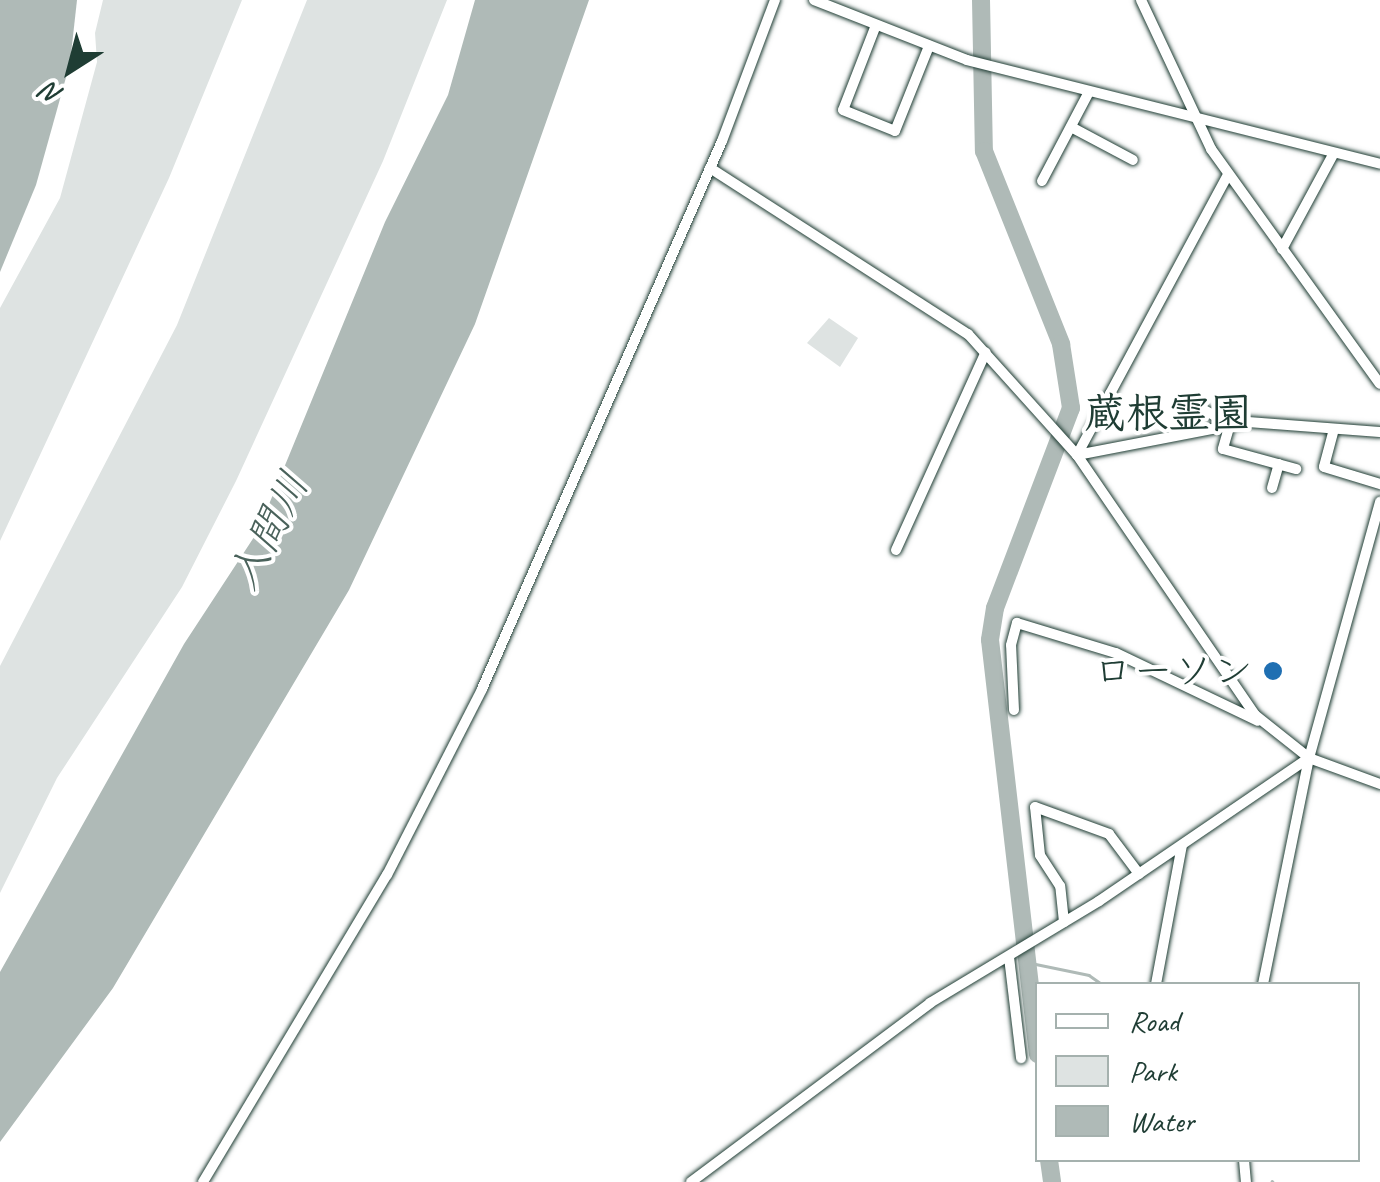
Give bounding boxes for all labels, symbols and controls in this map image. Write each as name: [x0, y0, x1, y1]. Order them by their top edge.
north arrow: [20, 20, 120, 120]
text: N: [35, 75, 69, 114]
district label: 蔵根霊園: [1084, 389, 1252, 439]
water label: 入間川: [218, 463, 320, 599]
place label: ローソン: [1093, 647, 1253, 695]
marker: ローソン: [1262, 660, 1284, 682]
legend: [1035, 982, 1360, 1162]
text: Road: [1129, 1002, 1179, 1040]
text: Park: [1129, 1052, 1177, 1090]
text: Water: [1129, 1102, 1194, 1140]

